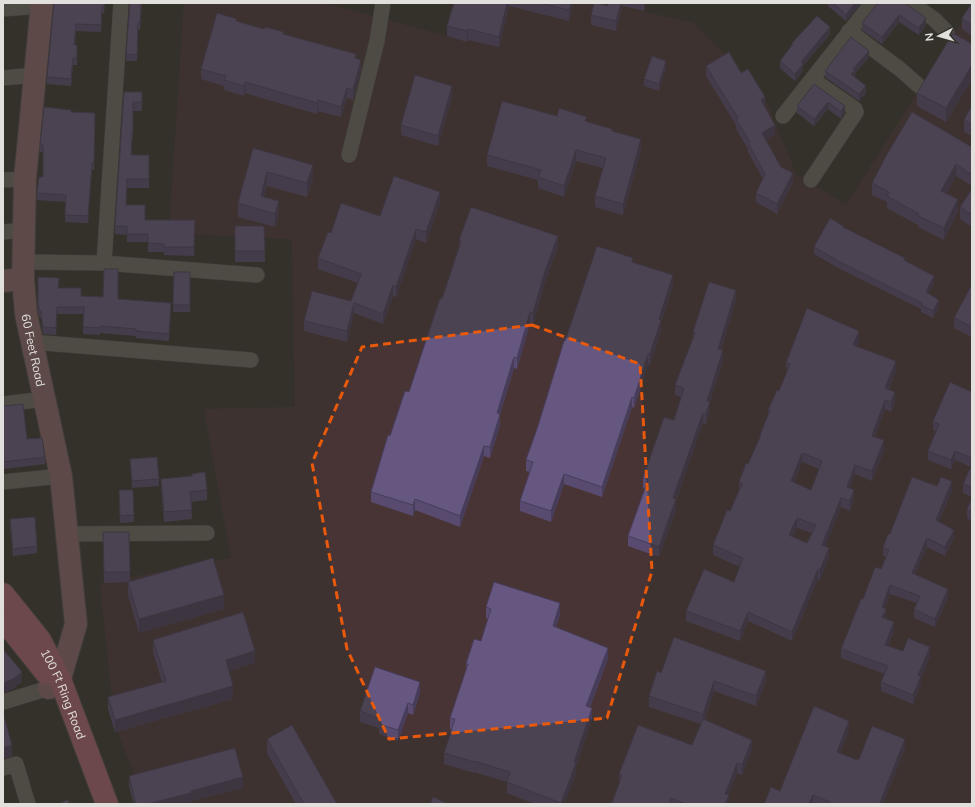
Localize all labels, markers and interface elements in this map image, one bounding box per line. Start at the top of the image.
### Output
north arrow [919,16,959,56]
text: N [922,32,936,42]
street label: 60 Feet Road [19,312,49,388]
street label: 100 Ft Ring Road [38,646,89,741]

